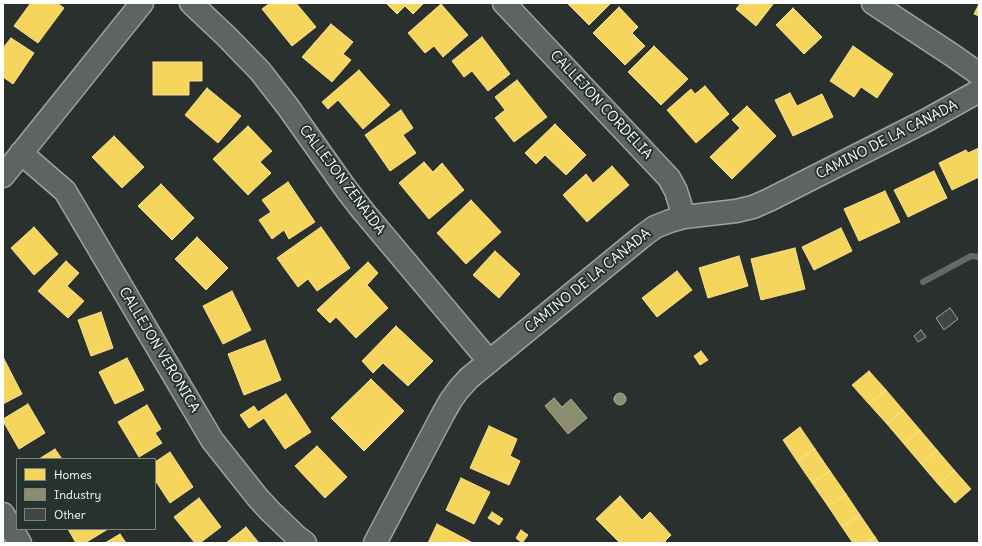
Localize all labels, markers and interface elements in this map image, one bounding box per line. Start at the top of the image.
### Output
street label: CALLEJON CORDELIA [546,47,656,163]
street label: CAMINO DE LA CANADA [813,97,961,183]
street label: CALLEJON ZENAIDA [295,122,389,238]
street label: CAMINO DE LA CANADA [522,225,654,337]
street label: CALLEJON VERONICA [115,284,203,416]
legend [16,458,156,530]
text: Homes [54,467,92,482]
text: Industry [54,487,101,502]
text: Other [54,507,86,522]

